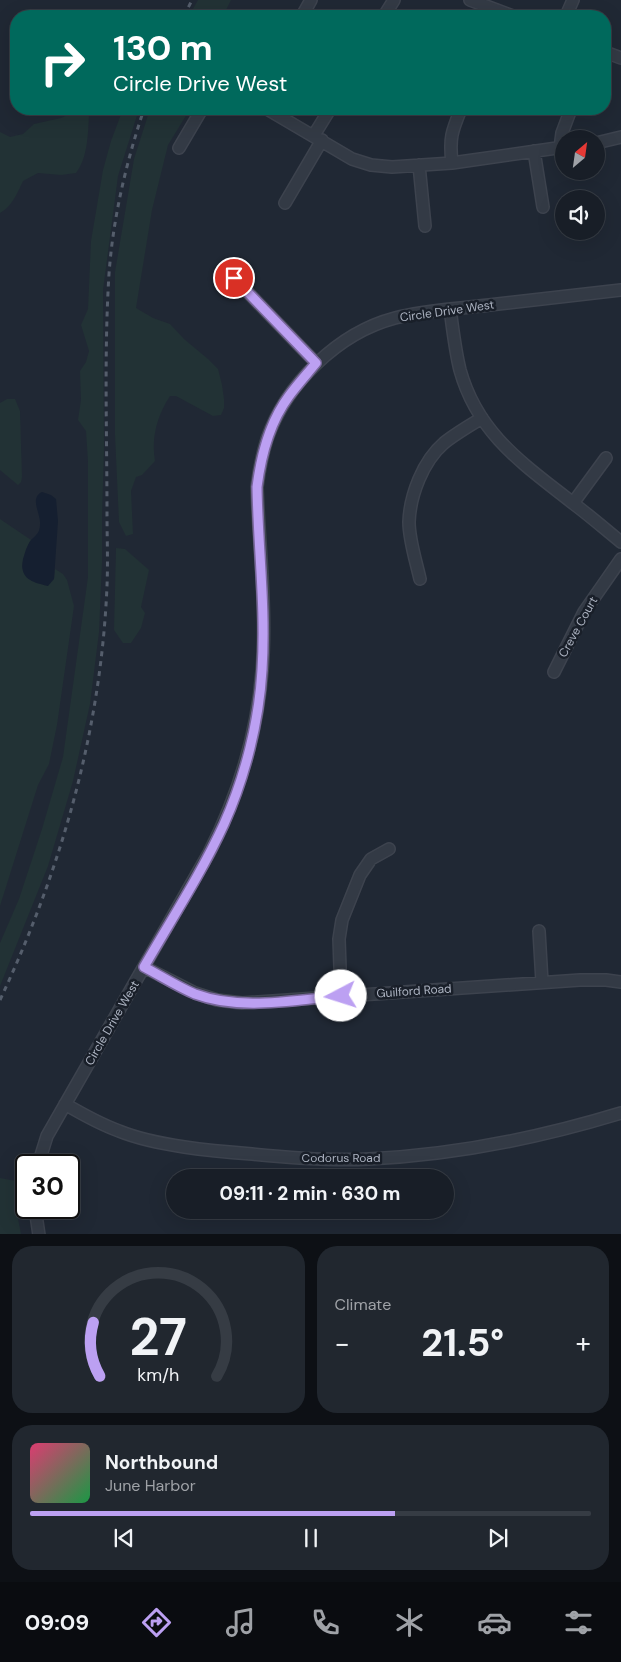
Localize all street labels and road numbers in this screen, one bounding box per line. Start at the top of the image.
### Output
street label: Circle Drive West [399,296,496,326]
street label: Creve Court [555,593,601,660]
street label: Circle Drive West [81,978,143,1068]
street label: Guilford Road [376,980,452,1002]
street label: Codorus Road [302,1150,380,1166]

